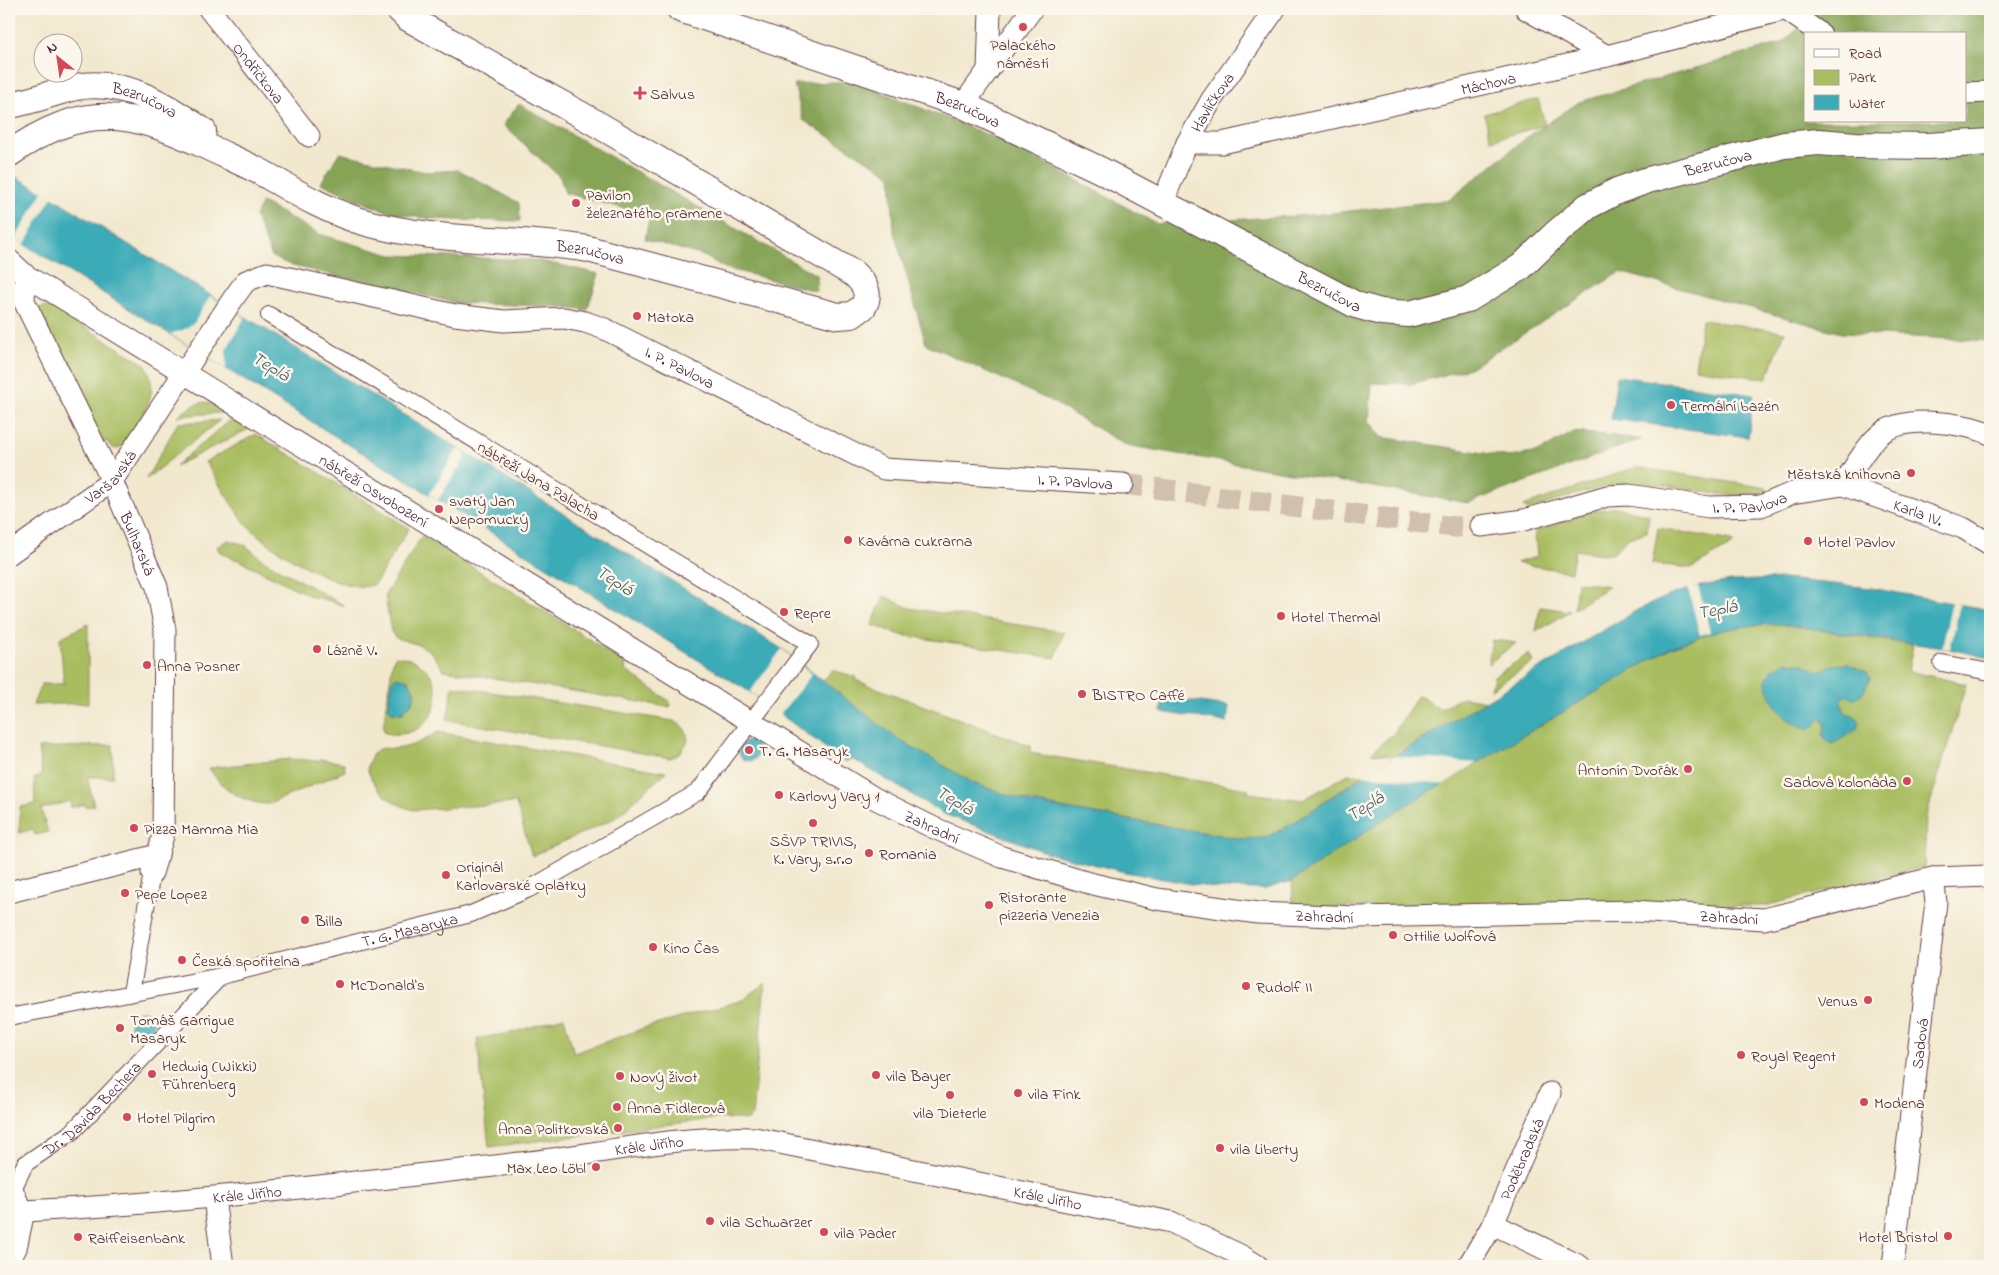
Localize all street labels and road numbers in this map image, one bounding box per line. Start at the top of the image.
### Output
street label: Ondříčkova [226,38,289,110]
street label: Máchova [1459,67,1519,103]
street label: Havlíčkova [1186,68,1241,137]
street label: Bezručova [109,77,181,125]
street label: Bezručova [931,86,1004,135]
street label: Bezručova [1681,144,1755,184]
street label: Bezručova [554,235,627,272]
street label: Bezručova [1292,266,1363,320]
street label: I. P. Pavlova [640,341,718,396]
street label: nábřeží Jana Palacha [472,436,604,528]
street label: Varšavská [79,446,143,511]
street label: nábřeží Osvobození [314,449,432,535]
street label: I. P. Pavlova [1037,469,1114,497]
street label: I. P. Pavlova [1712,486,1791,521]
street label: Karla IV. [1889,494,1946,534]
street label: Bulharská [112,508,161,580]
street label: Zahradní [900,805,963,852]
street label: Zahradní [1294,904,1354,931]
street label: Zahradní [1699,905,1759,933]
street label: T. G. Masaryka [359,908,461,955]
street label: Sadová [1906,1017,1936,1070]
street label: Dr. Davida Bechera [38,1056,148,1163]
street label: Poděbradská [1495,1115,1552,1204]
street label: Krále Jiřího [613,1131,685,1163]
street label: Krále Jiřího [212,1180,283,1211]
street label: Krále Jiřího [1011,1180,1084,1218]

